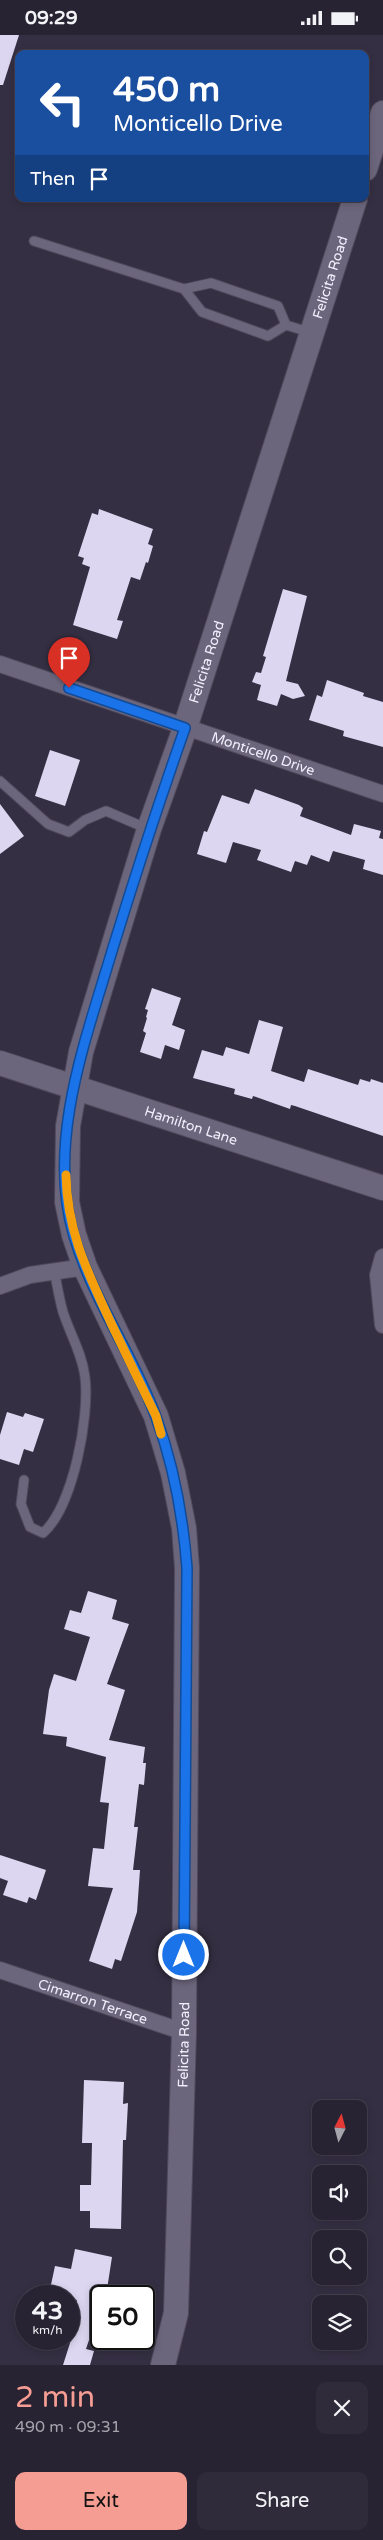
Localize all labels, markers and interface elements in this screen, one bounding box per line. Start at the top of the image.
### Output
text: 09:29 [25,7,78,29]
text: 450 m [113,69,220,111]
icon: left [30,70,95,135]
text: Monticello Drive [113,111,283,137]
icon: arrive [85,165,113,193]
text: Then [30,168,75,190]
street label: Felicita Road [309,234,352,321]
street label: Felicita Road [185,619,228,706]
pin [48,637,90,688]
icon: arrive [55,644,83,672]
street label: Monticello Drive [209,728,317,779]
street label: Hamilton Lane [142,1103,240,1149]
position arrow [157,1928,209,1980]
street label: Cimarron Terrace [36,1975,150,2028]
street label: Felicita Road [174,2002,193,2088]
north arrow [312,2100,368,2155]
map controls [312,2100,367,2350]
button: sound [312,2165,367,2220]
button: search [312,2230,367,2285]
speed limit sign: 50 [90,2285,155,2350]
button: layers [312,2295,367,2350]
text: 43 [32,2296,63,2326]
text: km/h [32,2323,63,2337]
text: 2 min [15,2379,95,2416]
button: close [316,2382,368,2434]
text: 490 m · 09:31 [15,2417,121,2437]
button: Exit [15,2472,187,2530]
button: Share [197,2472,368,2530]

